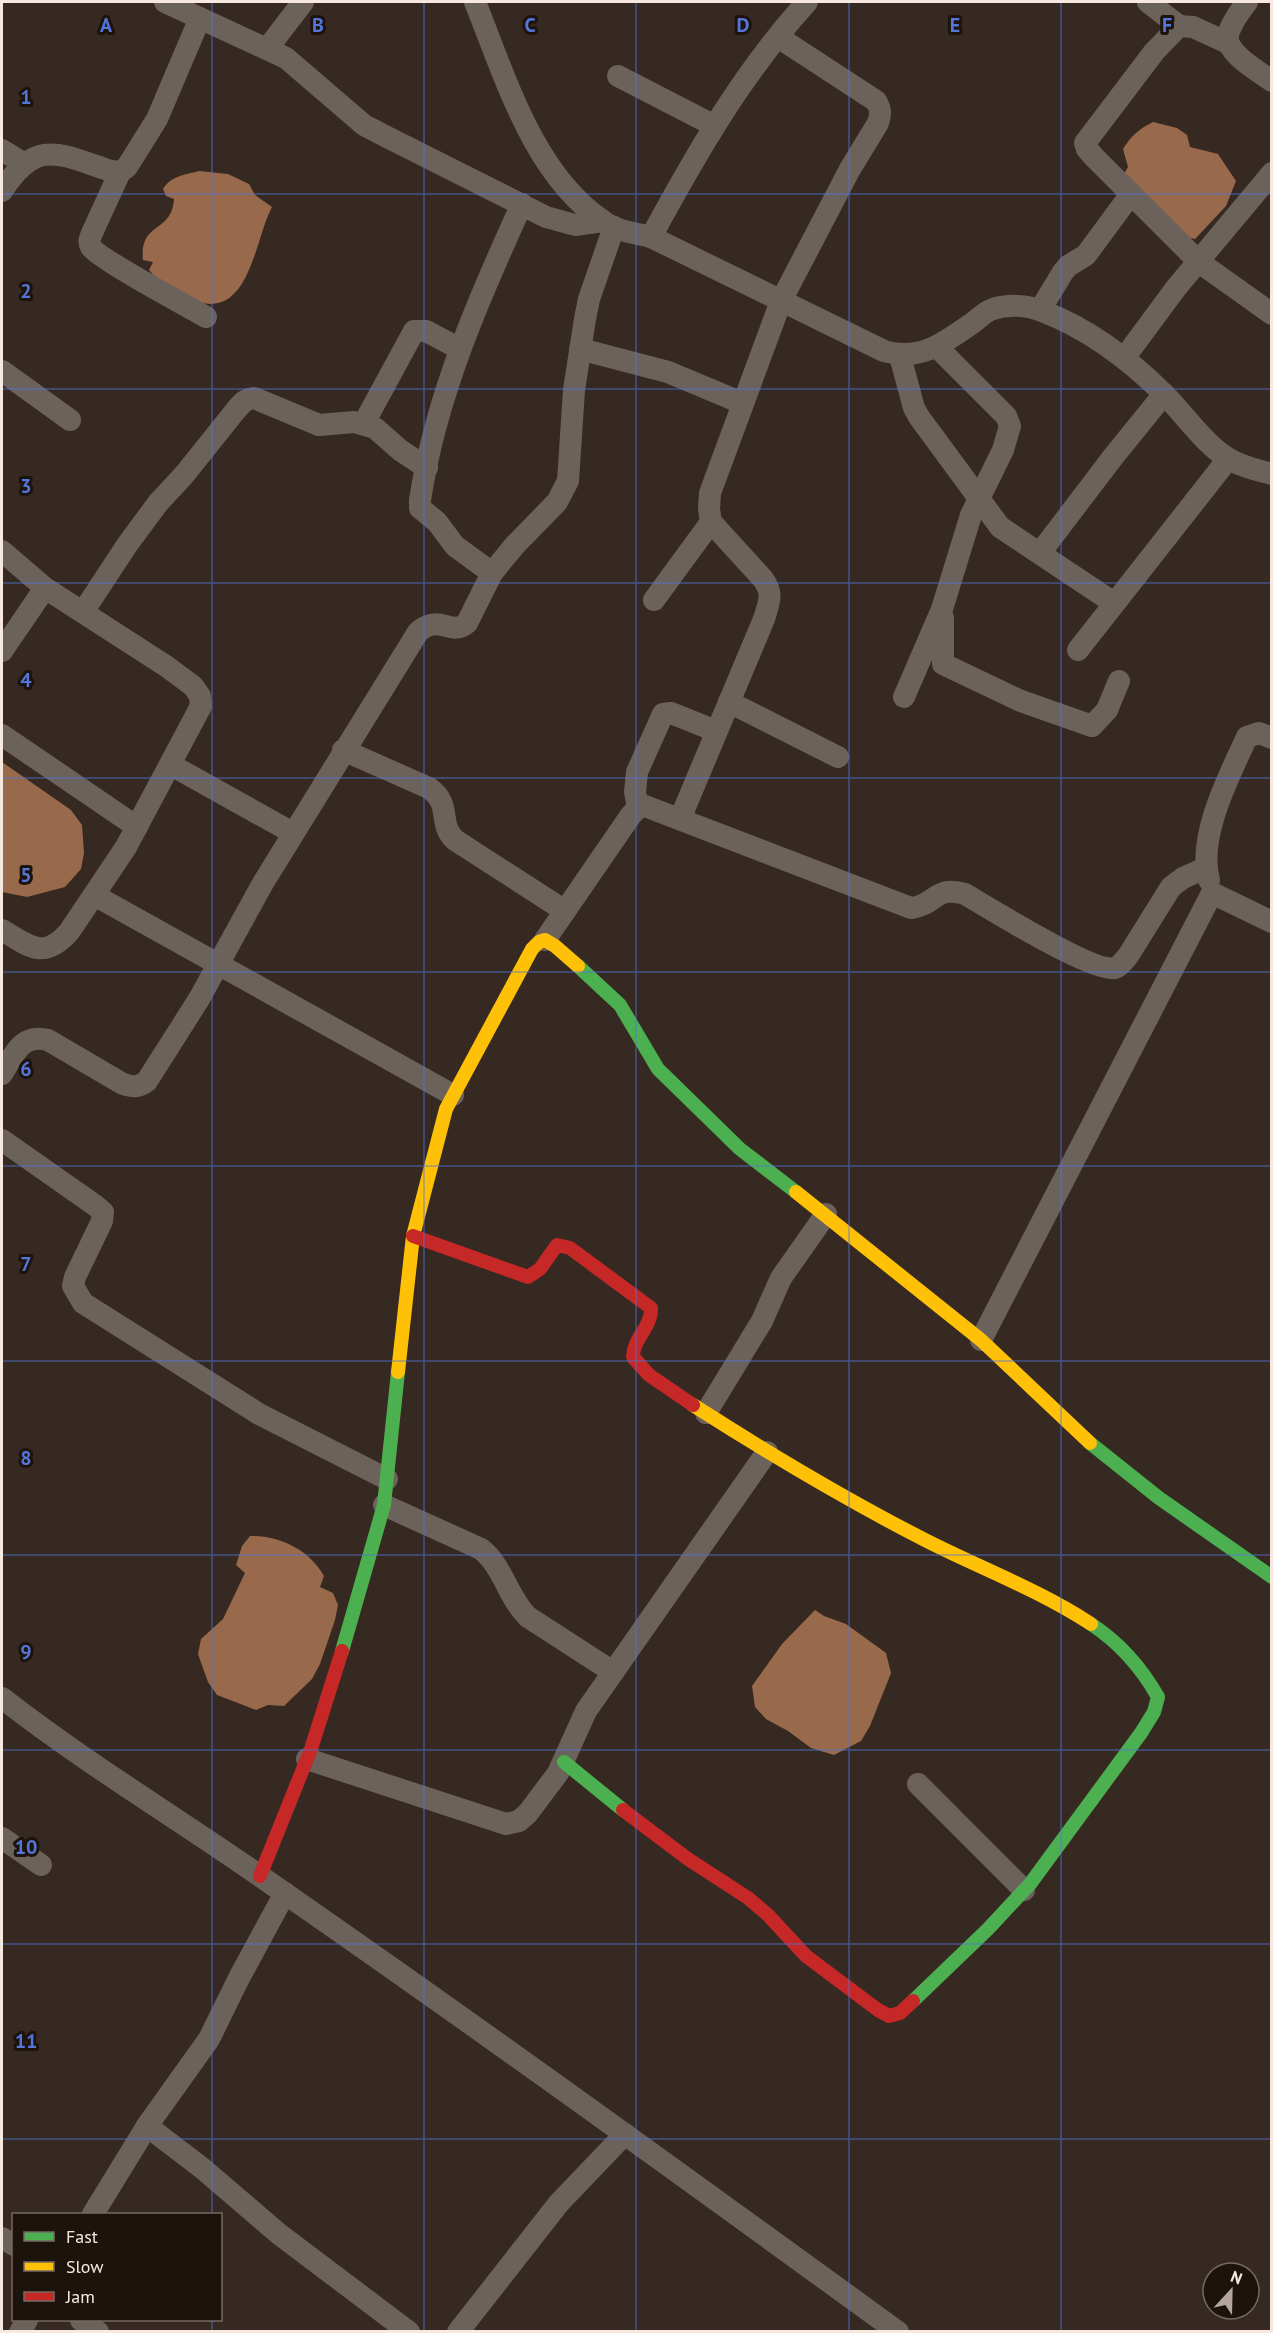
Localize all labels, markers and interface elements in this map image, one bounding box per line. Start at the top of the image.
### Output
text: A [100,12,113,38]
text: B [312,12,324,38]
text: C [524,12,536,38]
text: D [737,12,750,38]
text: E [950,12,960,38]
text: F [1162,12,1172,38]
text: 1 [20,84,32,110]
text: 2 [20,278,32,304]
text: 3 [20,473,32,499]
text: 4 [20,667,32,693]
text: 5 [20,862,32,888]
text: 6 [20,1056,32,1082]
text: 7 [20,1251,32,1277]
text: 8 [20,1445,32,1471]
text: 9 [20,1639,32,1665]
text: 10 [15,1834,37,1860]
text: 11 [15,2028,37,2054]
legend [12,2213,222,2321]
text: Fast [66,2225,98,2248]
text: Slow [66,2255,104,2278]
north arrow [1201,2261,1261,2321]
text: N [1228,2266,1245,2288]
text: Jam [65,2285,95,2308]

